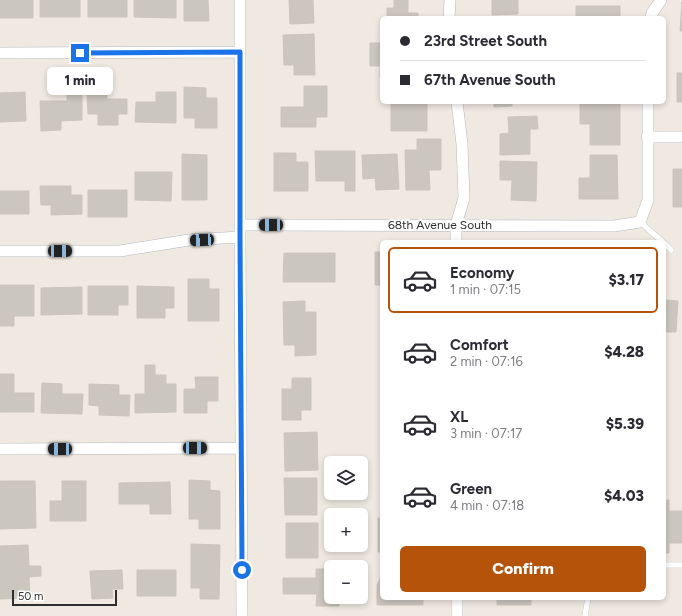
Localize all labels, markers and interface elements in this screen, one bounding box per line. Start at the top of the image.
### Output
text: 23rd Street South [424,32,547,50]
route end [71,44,89,62]
callout: 1 min [47,67,113,95]
text: 67th Avenue South [424,71,556,89]
text: 1 min [64,73,96,88]
street label: 68th Avenue South [388,218,492,232]
car [259,219,283,231]
car [190,233,214,247]
car [48,245,72,257]
icon: car [402,262,438,298]
text: Economy [450,264,515,282]
text: $3.17 [608,271,644,289]
text: 1 min · 07:15 [450,282,521,297]
icon: car [402,334,438,370]
text: Comfort [450,336,509,354]
text: $4.28 [604,343,644,361]
text: 2 min · 07:16 [450,354,523,369]
icon: car [402,406,438,442]
text: XL [450,408,468,426]
text: $5.39 [606,415,644,433]
text: 3 min · 07:17 [450,426,522,441]
car [183,442,207,454]
car [48,443,72,455]
map controls [324,456,368,604]
button: layers [324,456,368,500]
icon: car [402,478,438,514]
text: Green [450,480,492,498]
text: $4.03 [604,487,644,505]
text: 4 min · 07:18 [450,498,524,513]
button: + [324,508,368,552]
button: Confirm [400,546,646,592]
button: − [324,560,368,604]
route start [233,561,251,579]
scale bar [12,588,117,607]
text: 50 m [18,590,43,603]

